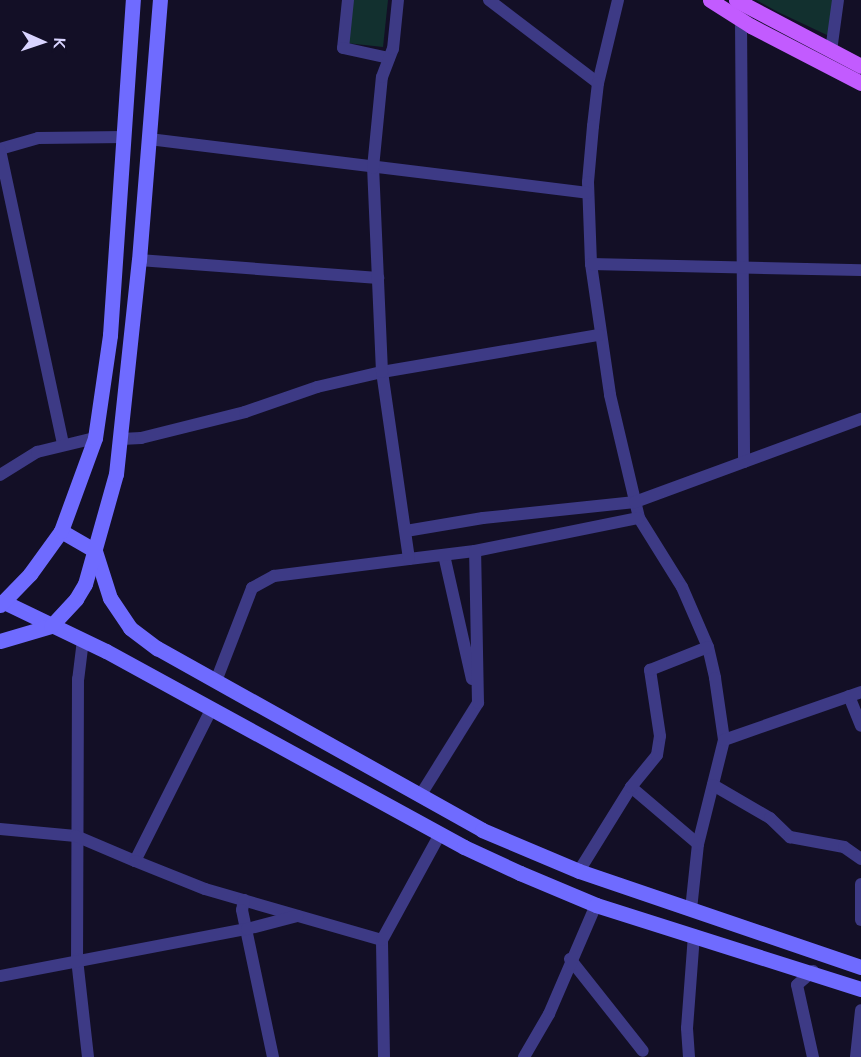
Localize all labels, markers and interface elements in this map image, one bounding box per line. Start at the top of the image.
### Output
north arrow [12,12,72,72]
text: K [50,37,70,49]

